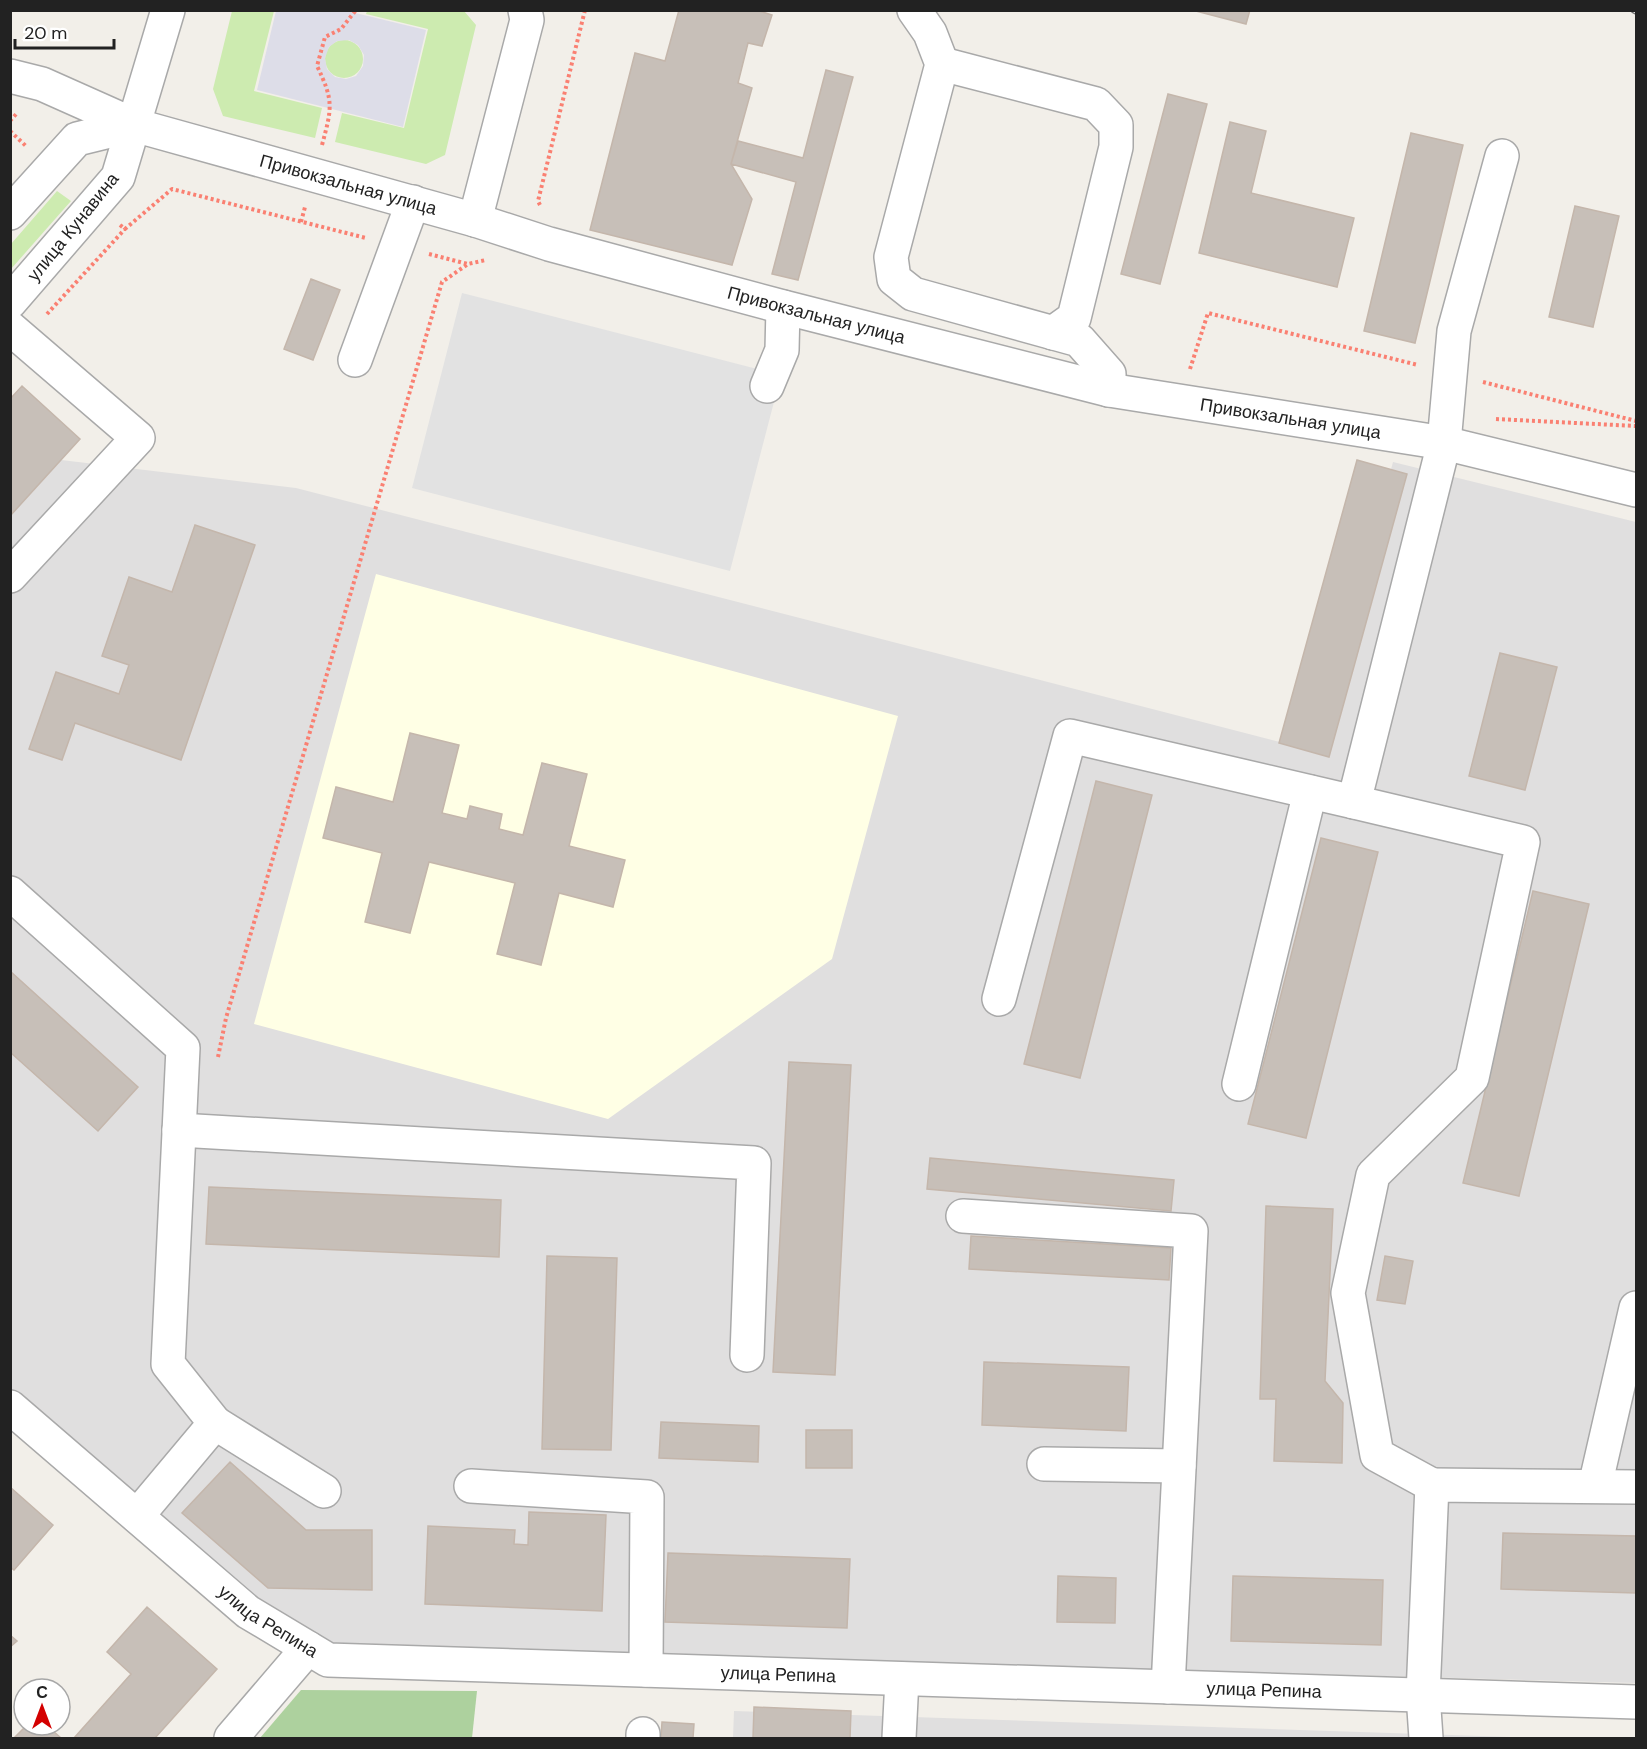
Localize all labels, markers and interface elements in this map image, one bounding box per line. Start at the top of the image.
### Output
scale bar [15,12,114,50]
text: 20 m [24,21,67,45]
street label: Привокзальная улица [257,149,440,221]
street label: улица Кунавина [22,167,125,286]
street label: Привокзальная улица [725,281,909,350]
street label: Привокзальная улица [1198,393,1384,445]
street label: улица Репина [213,1580,323,1664]
street label: улица Репина [720,1661,837,1688]
street label: улица Репина [1206,1676,1323,1704]
north arrow [12,1677,72,1737]
text: С [36,1682,48,1703]

